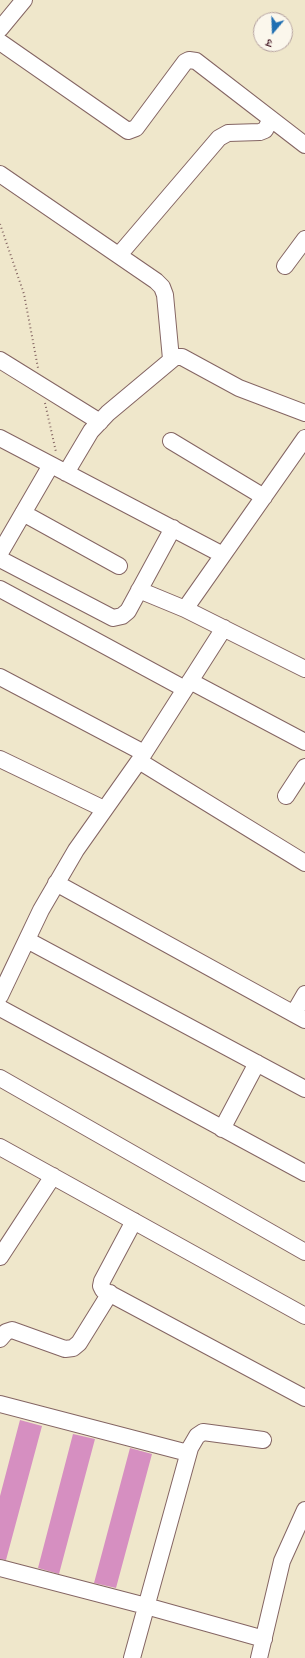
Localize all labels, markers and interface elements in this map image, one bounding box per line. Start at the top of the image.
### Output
north arrow [253,12,293,52]
text: उ [264,36,274,50]

